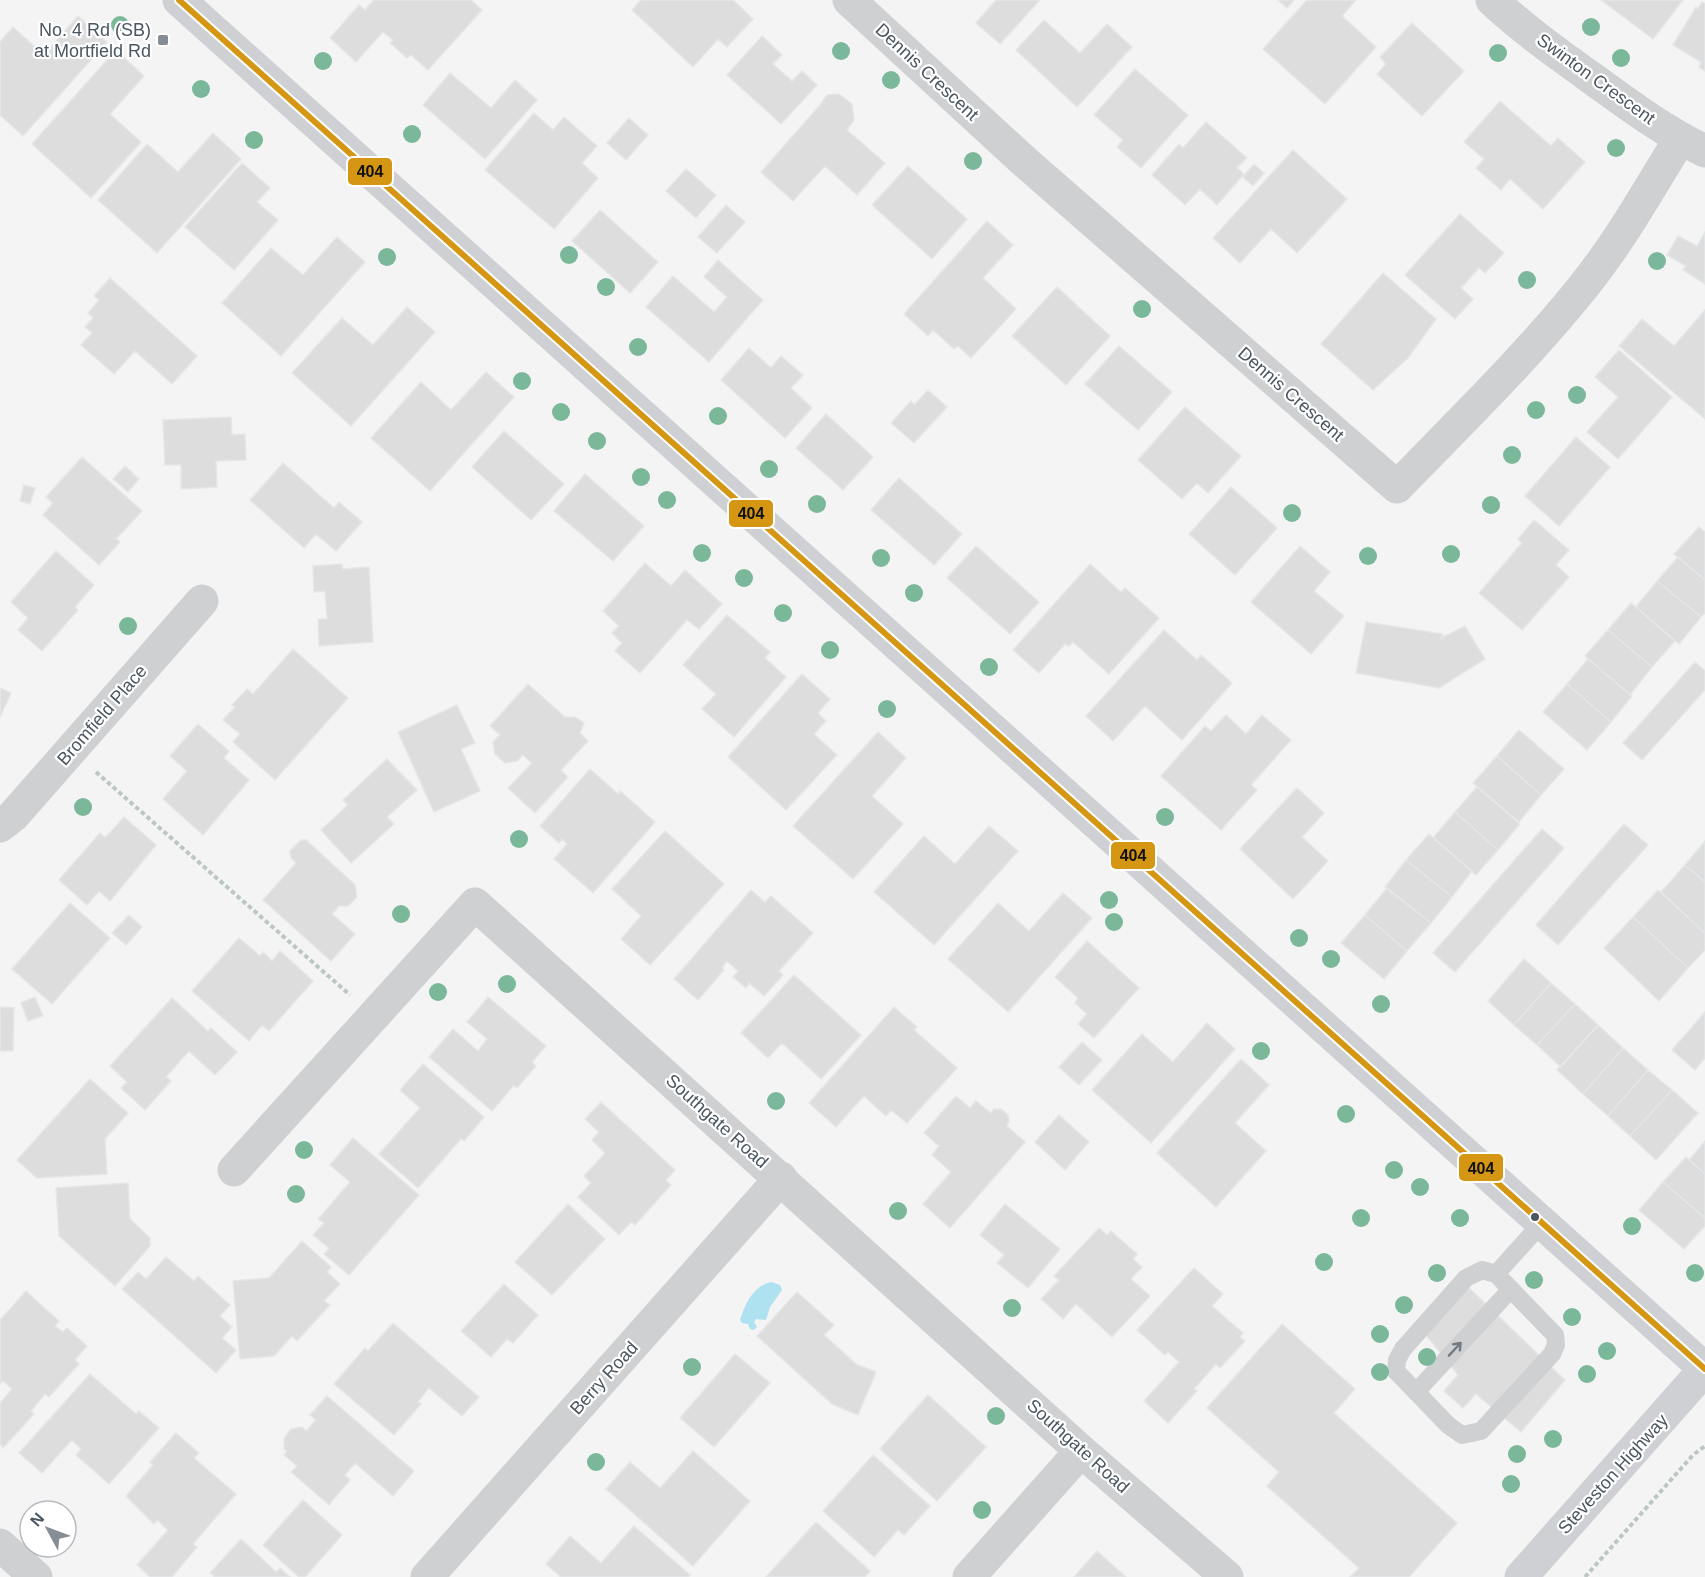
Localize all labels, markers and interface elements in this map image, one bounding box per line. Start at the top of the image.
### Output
street label: Dennis Crescent [872,19,982,125]
place label: No. 4 Rd (SB) at Mortfield Rd [34,20,151,61]
street label: Swinton Crescent [1533,29,1659,129]
marker: No. 4 Rd (SB) at Mortfield Rd [156,33,170,47]
line badge: 404 [347,157,393,186]
text: 404 [357,163,383,180]
street label: Dennis Crescent [1234,343,1348,445]
line badge: 404 [728,499,774,528]
text: 404 [738,505,764,522]
street label: Bromfield Place [53,661,151,769]
line badge: 404 [1110,841,1156,870]
text: 404 [1120,847,1146,864]
street label: Southgate Road [662,1070,772,1172]
line badge: 404 [1458,1153,1504,1182]
text: 404 [1468,1160,1494,1177]
unlabelled marker [1529,1211,1541,1223]
street label: Berry Road [566,1337,642,1419]
one-way arrow [1448,1341,1463,1356]
street label: Southgate Road [1023,1395,1133,1497]
street label: Steveston Highway [1554,1410,1672,1538]
north arrow [18,1499,78,1559]
text: N [27,1510,47,1529]

